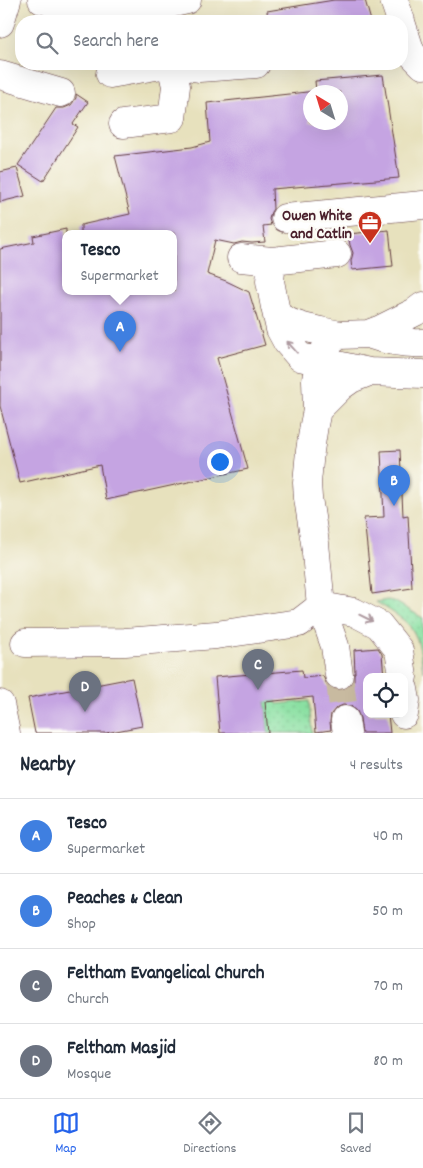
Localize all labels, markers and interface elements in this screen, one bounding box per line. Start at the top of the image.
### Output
search box [15,15,408,70]
icon: search [33,29,61,57]
text: Search here [73,29,159,56]
north arrow [303,85,348,130]
place label: Owen White and Catlin [282,205,352,246]
office icon: Owen White and Catlin [357,210,383,244]
popup [62,230,177,295]
text: Tesco [80,238,120,265]
text: Supermarket [80,265,159,288]
pin: A [104,311,136,352]
one-way arrow [286,341,297,354]
your location [207,449,233,475]
pin: B [378,465,410,506]
one-way arrow [358,614,373,623]
pin: C [242,649,274,690]
pin: D [69,671,101,712]
map controls [363,673,408,718]
button: locate [363,673,408,718]
text: Nearby [20,751,75,781]
text: 4 results [350,754,403,777]
text: Tesco [67,811,107,838]
text: A [32,825,40,848]
text: 40 m [373,825,403,848]
text: Supermarket [67,838,145,861]
text: Peaches & Clean [67,886,183,913]
text: B [32,900,40,923]
text: 50 m [372,900,403,923]
text: Shop [67,913,96,936]
text: Feltham Evangelical Church [67,961,264,988]
text: C [32,975,40,998]
text: 70 m [373,975,403,998]
text: Church [67,988,109,1011]
text: Feltham Masjid [67,1036,176,1063]
text: D [32,1050,40,1073]
text: 80 m [373,1050,403,1073]
text: Mosque [67,1063,111,1086]
tab: Map [52,1109,80,1159]
tab: Directions [183,1109,236,1159]
tab: Saved [340,1109,371,1159]

